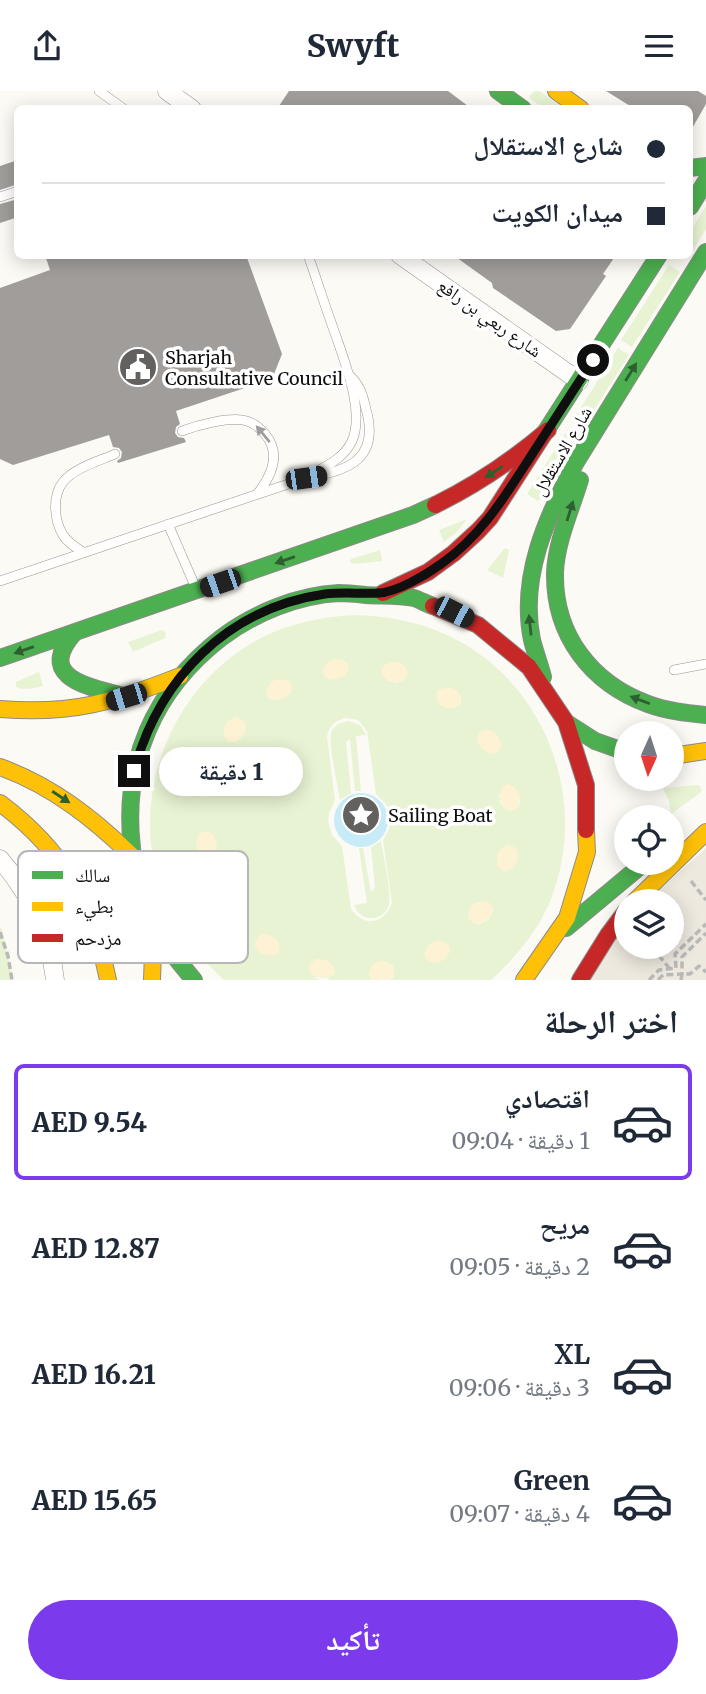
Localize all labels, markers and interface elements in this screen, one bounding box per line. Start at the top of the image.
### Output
text: Swyft [306,26,400,66]
icon: share [28,27,66,65]
icon: menu [640,27,678,65]
text: شارع الاستقلال [473,129,623,162]
text: ميدان الكويت [491,196,623,229]
street label: شارع ربعي بن رافع [432,274,546,365]
route start [577,344,609,376]
public building icon: Sharjah Consultative Council [117,346,159,388]
place label: Sharjah Consultative Council [165,346,343,390]
one-way arrow [625,363,638,382]
street label: شارع الاستقلال [527,402,597,500]
one-way arrow [256,426,271,443]
car [284,465,329,491]
one-way arrow [485,465,504,478]
one-way arrow [566,501,576,522]
one-way arrow [275,555,296,566]
car [197,566,244,600]
car [431,593,478,631]
one-way arrow [525,614,536,636]
one-way arrow [13,645,34,656]
car [103,681,150,713]
one-way arrow [629,694,650,705]
north arrow [614,721,684,791]
map controls [614,721,684,959]
callout: 1 دقيقة [158,747,302,795]
route end [118,755,150,787]
text: 1 دقيقة [199,757,263,786]
one-way arrow [52,790,70,804]
place icon: Sailing Boat [340,794,382,836]
place label: Sailing Boat [388,804,493,827]
button: locate [614,805,684,875]
legend [18,851,248,963]
text: سالك [75,863,110,887]
button: layers [614,889,684,959]
text: بطيء [75,894,114,922]
text: مزدحم [75,926,121,951]
text: اختر الرحلة [544,1002,678,1042]
text: اقتصادي [505,1082,590,1115]
icon: car [611,1091,674,1154]
text: AED 9.54 [32,1106,147,1139]
text: 1 دقيقة · 09:04 [452,1126,590,1155]
text: مريح [540,1208,590,1241]
icon: car [611,1217,674,1280]
text: AED 12.87 [32,1232,160,1265]
text: 2 دقيقة · 09:05 [449,1252,590,1281]
text: XL [554,1338,590,1371]
icon: car [611,1343,674,1406]
text: AED 16.21 [32,1358,156,1391]
text: 3 دقيقة · 09:06 [449,1373,590,1402]
text: Green [514,1464,590,1497]
icon: car [611,1469,674,1532]
text: AED 15.65 [32,1484,157,1517]
text: 4 دقيقة · 09:07 [449,1499,590,1528]
button: تأكيد [28,1600,678,1680]

